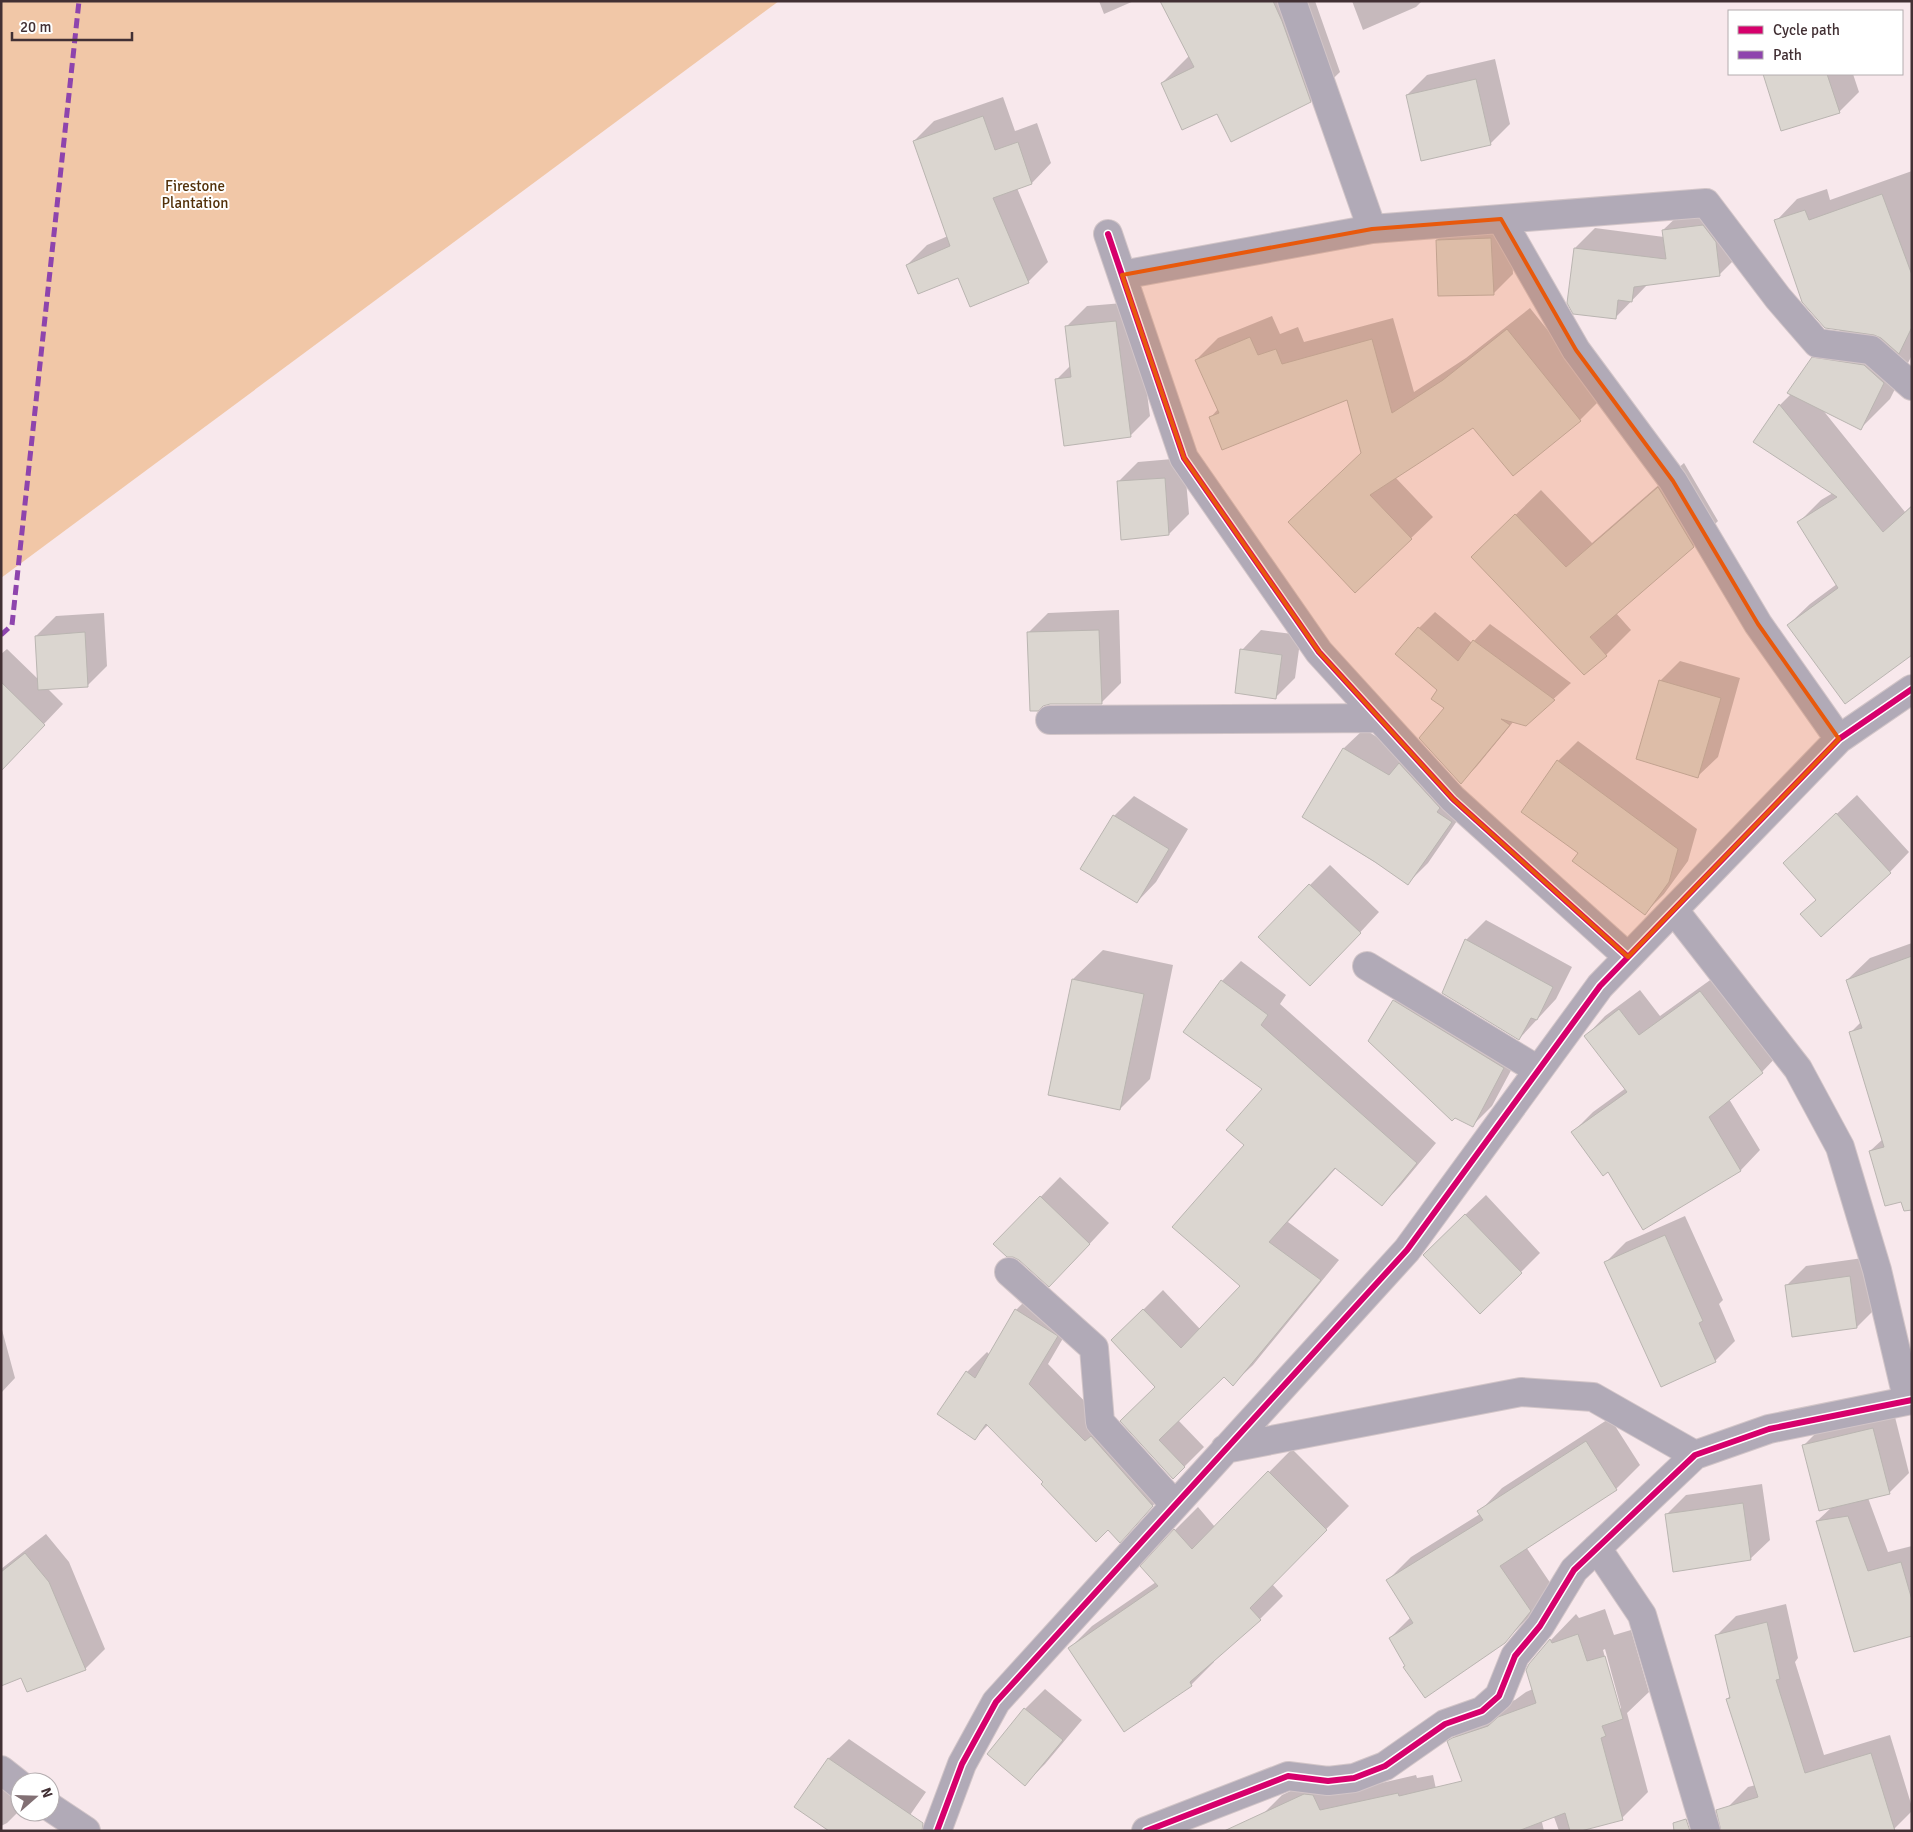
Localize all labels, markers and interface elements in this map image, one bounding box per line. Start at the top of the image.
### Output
scale bar [12,10,132,42]
legend [1728,10,1903,75]
text: 20 m [20,18,51,36]
text: Cycle path [1773,21,1840,39]
text: Path [1773,46,1802,64]
park label: Firestone Plantation [162,177,228,212]
north arrow [10,1772,60,1822]
text: N [37,1785,56,1800]

